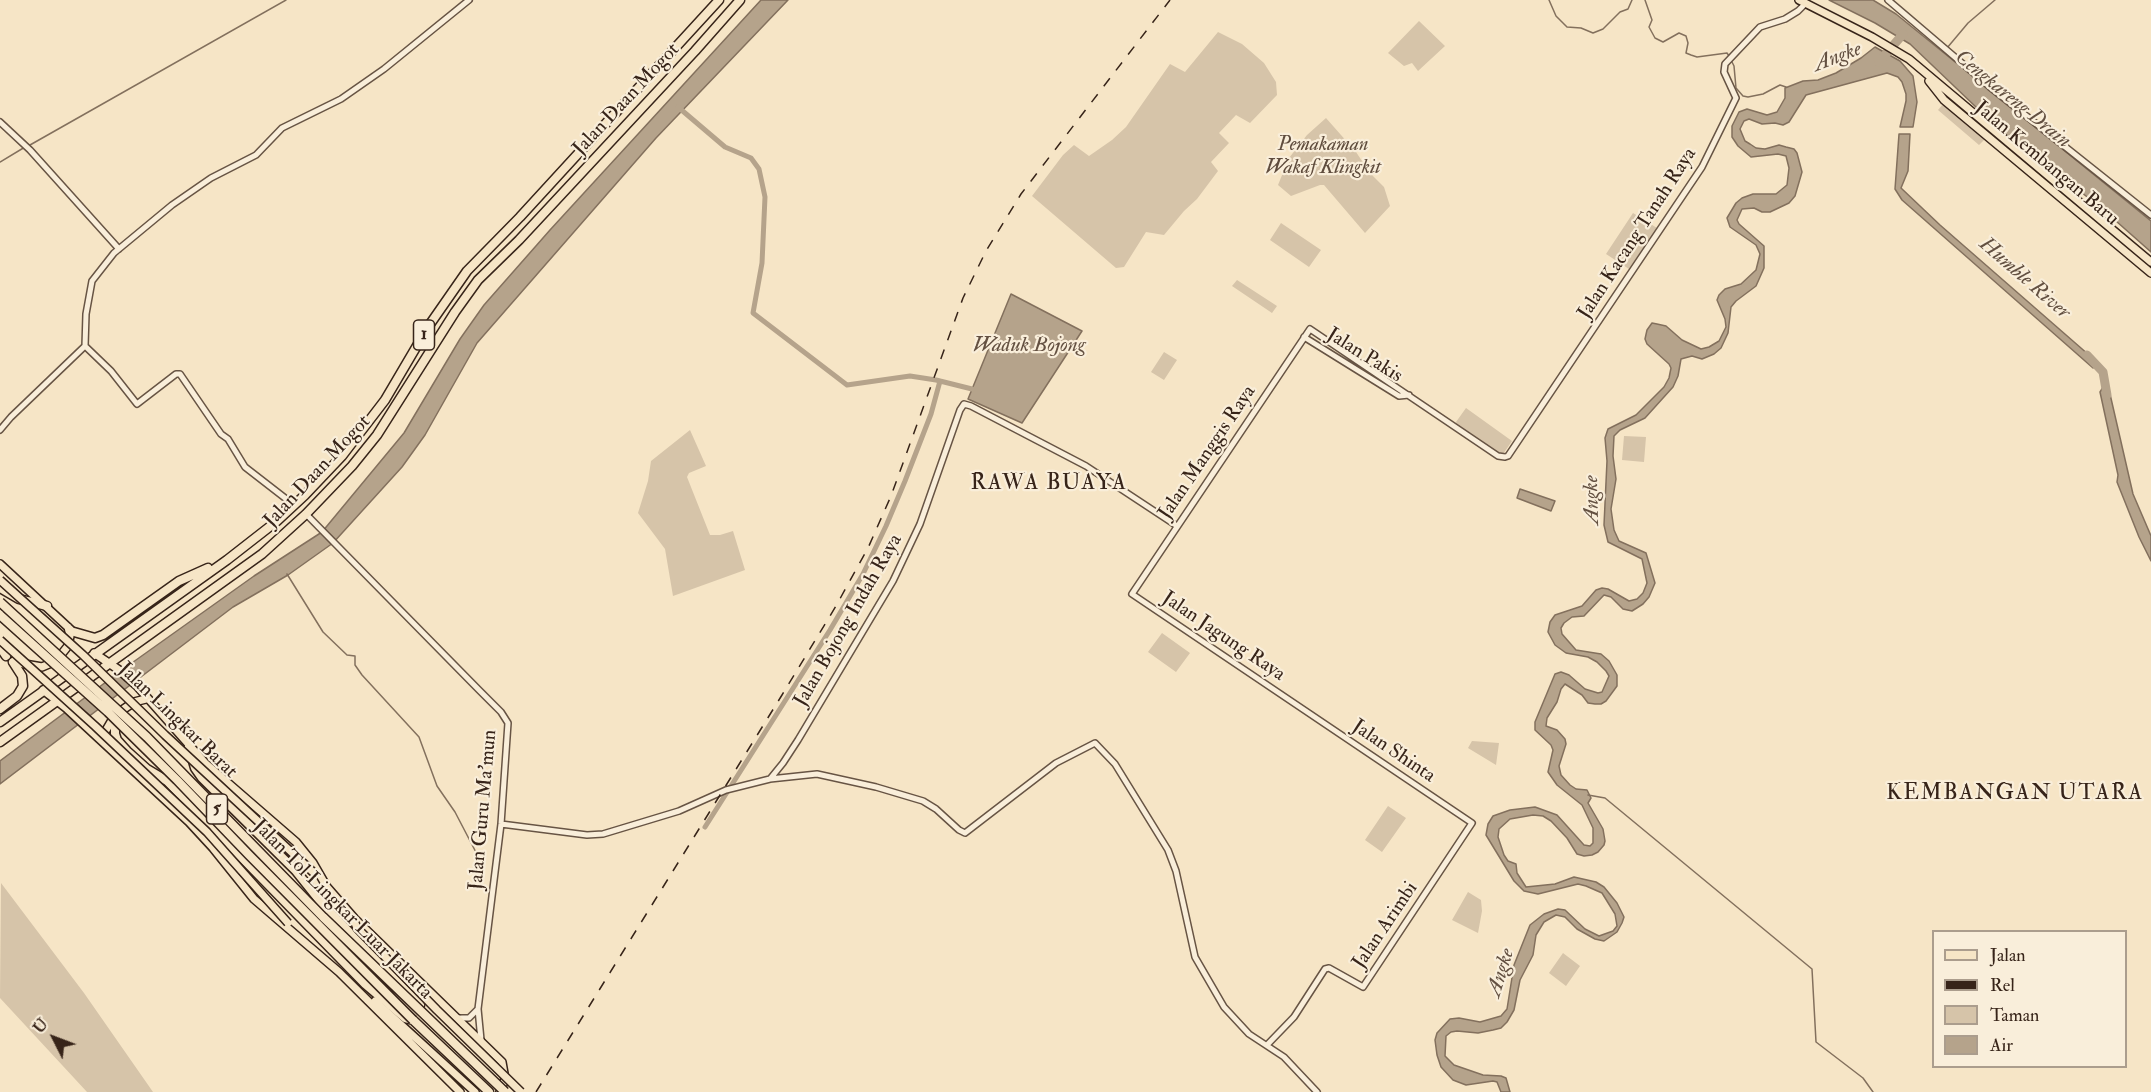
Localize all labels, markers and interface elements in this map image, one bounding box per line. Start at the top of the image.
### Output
water label: Angke [1810,37,1866,79]
street label: Jalan Daan Mogot [569,39,685,161]
water label: Cengkareng Drain [1949,45,2075,155]
street label: Jalan Kembangan Baru [1969,97,2123,231]
park label: Pemakaman Wakaf Klingkit [1265,134,1381,181]
street label: Jalan Kacang Tanah Raya [1573,144,1703,324]
water label: Humble River [1973,233,2075,325]
road number: 1 [414,320,434,350]
street label: Jalan Pakis [1322,323,1406,389]
water label: Waduk Bojong [972,333,1086,359]
street label: Jalan Manggis Raya [1154,381,1262,525]
street label: Jalan Daan Mogot [260,411,376,533]
district label: RAWA BUAYA [971,471,1127,497]
water label: Angke [1580,475,1606,525]
street label: Jalan Bojong Indah Raya [790,530,908,712]
street label: Jalan Jagung Raya [1157,587,1289,687]
street label: Jalan Lingkar Barat [112,658,242,784]
street label: Jalan Shinta [1347,715,1439,789]
street label: Jalan Guru Ma'mun [465,729,503,891]
district label: KEMBANGAN UTARA [1886,781,2144,807]
road number: 5 [206,794,228,824]
street label: Jalan Tol Lingkar Luar Jakarta [247,815,437,1005]
street label: Jalan Arimbi [1348,878,1424,974]
legend [1932,930,2127,1068]
text: Jalan [1990,944,2026,967]
water label: Angke [1483,946,1521,1000]
text: Rel [1990,974,2015,997]
text: Taman [1990,1004,2039,1027]
north arrow [24,1008,84,1068]
text: U [29,1014,53,1038]
text: Air [1990,1034,2013,1057]

